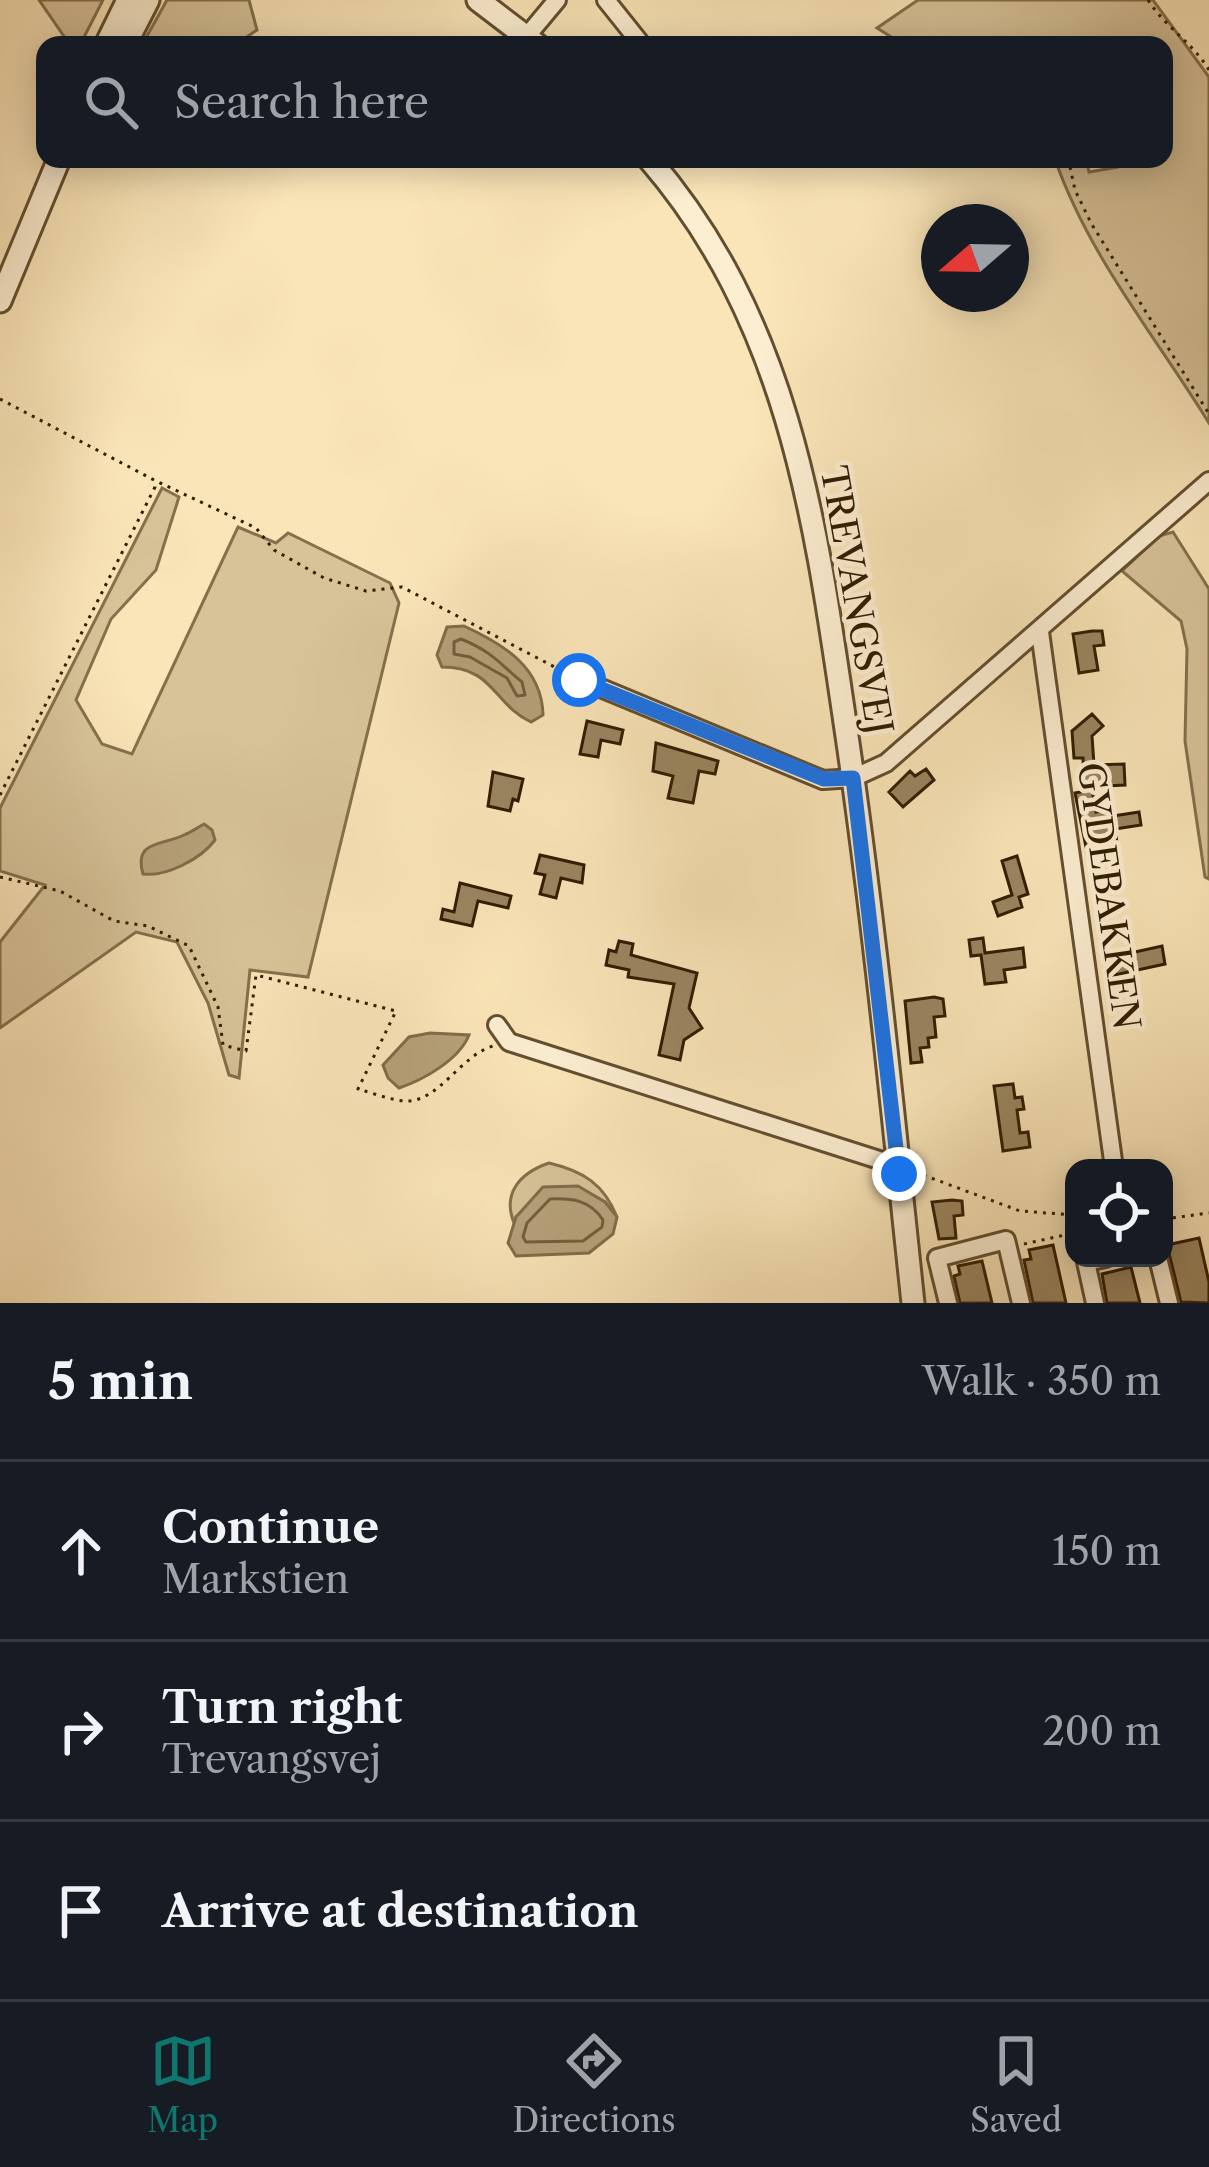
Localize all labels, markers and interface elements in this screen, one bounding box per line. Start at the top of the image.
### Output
search box [36,36,1173,168]
icon: search [78,69,144,135]
text: Search here [174,74,429,130]
north arrow [921,204,1029,312]
street label: TREVANGSVEJ [812,462,902,738]
route start [552,653,606,707]
street label: GYDEBAKKEN [1068,760,1150,1032]
route end [872,1147,926,1201]
map controls [1065,1159,1173,1267]
button: locate [1065,1159,1173,1267]
text: 5 min [48,1350,193,1412]
text: Walk · 350 m [922,1357,1161,1405]
text: Continue [162,1499,379,1555]
icon: ahead [48,1518,114,1584]
text: 150 m [1052,1527,1161,1575]
text: Markstien [162,1555,349,1603]
text: Turn right [162,1679,402,1735]
icon: right [48,1698,114,1764]
text: 200 m [1042,1707,1161,1755]
text: Trevangsvej [162,1735,381,1783]
icon: arrive [48,1878,114,1944]
text: Arrive at destination [162,1883,639,1939]
tab: Map [147,2028,218,2141]
tab: Directions [513,2028,676,2141]
tab: Saved [970,2028,1062,2141]

